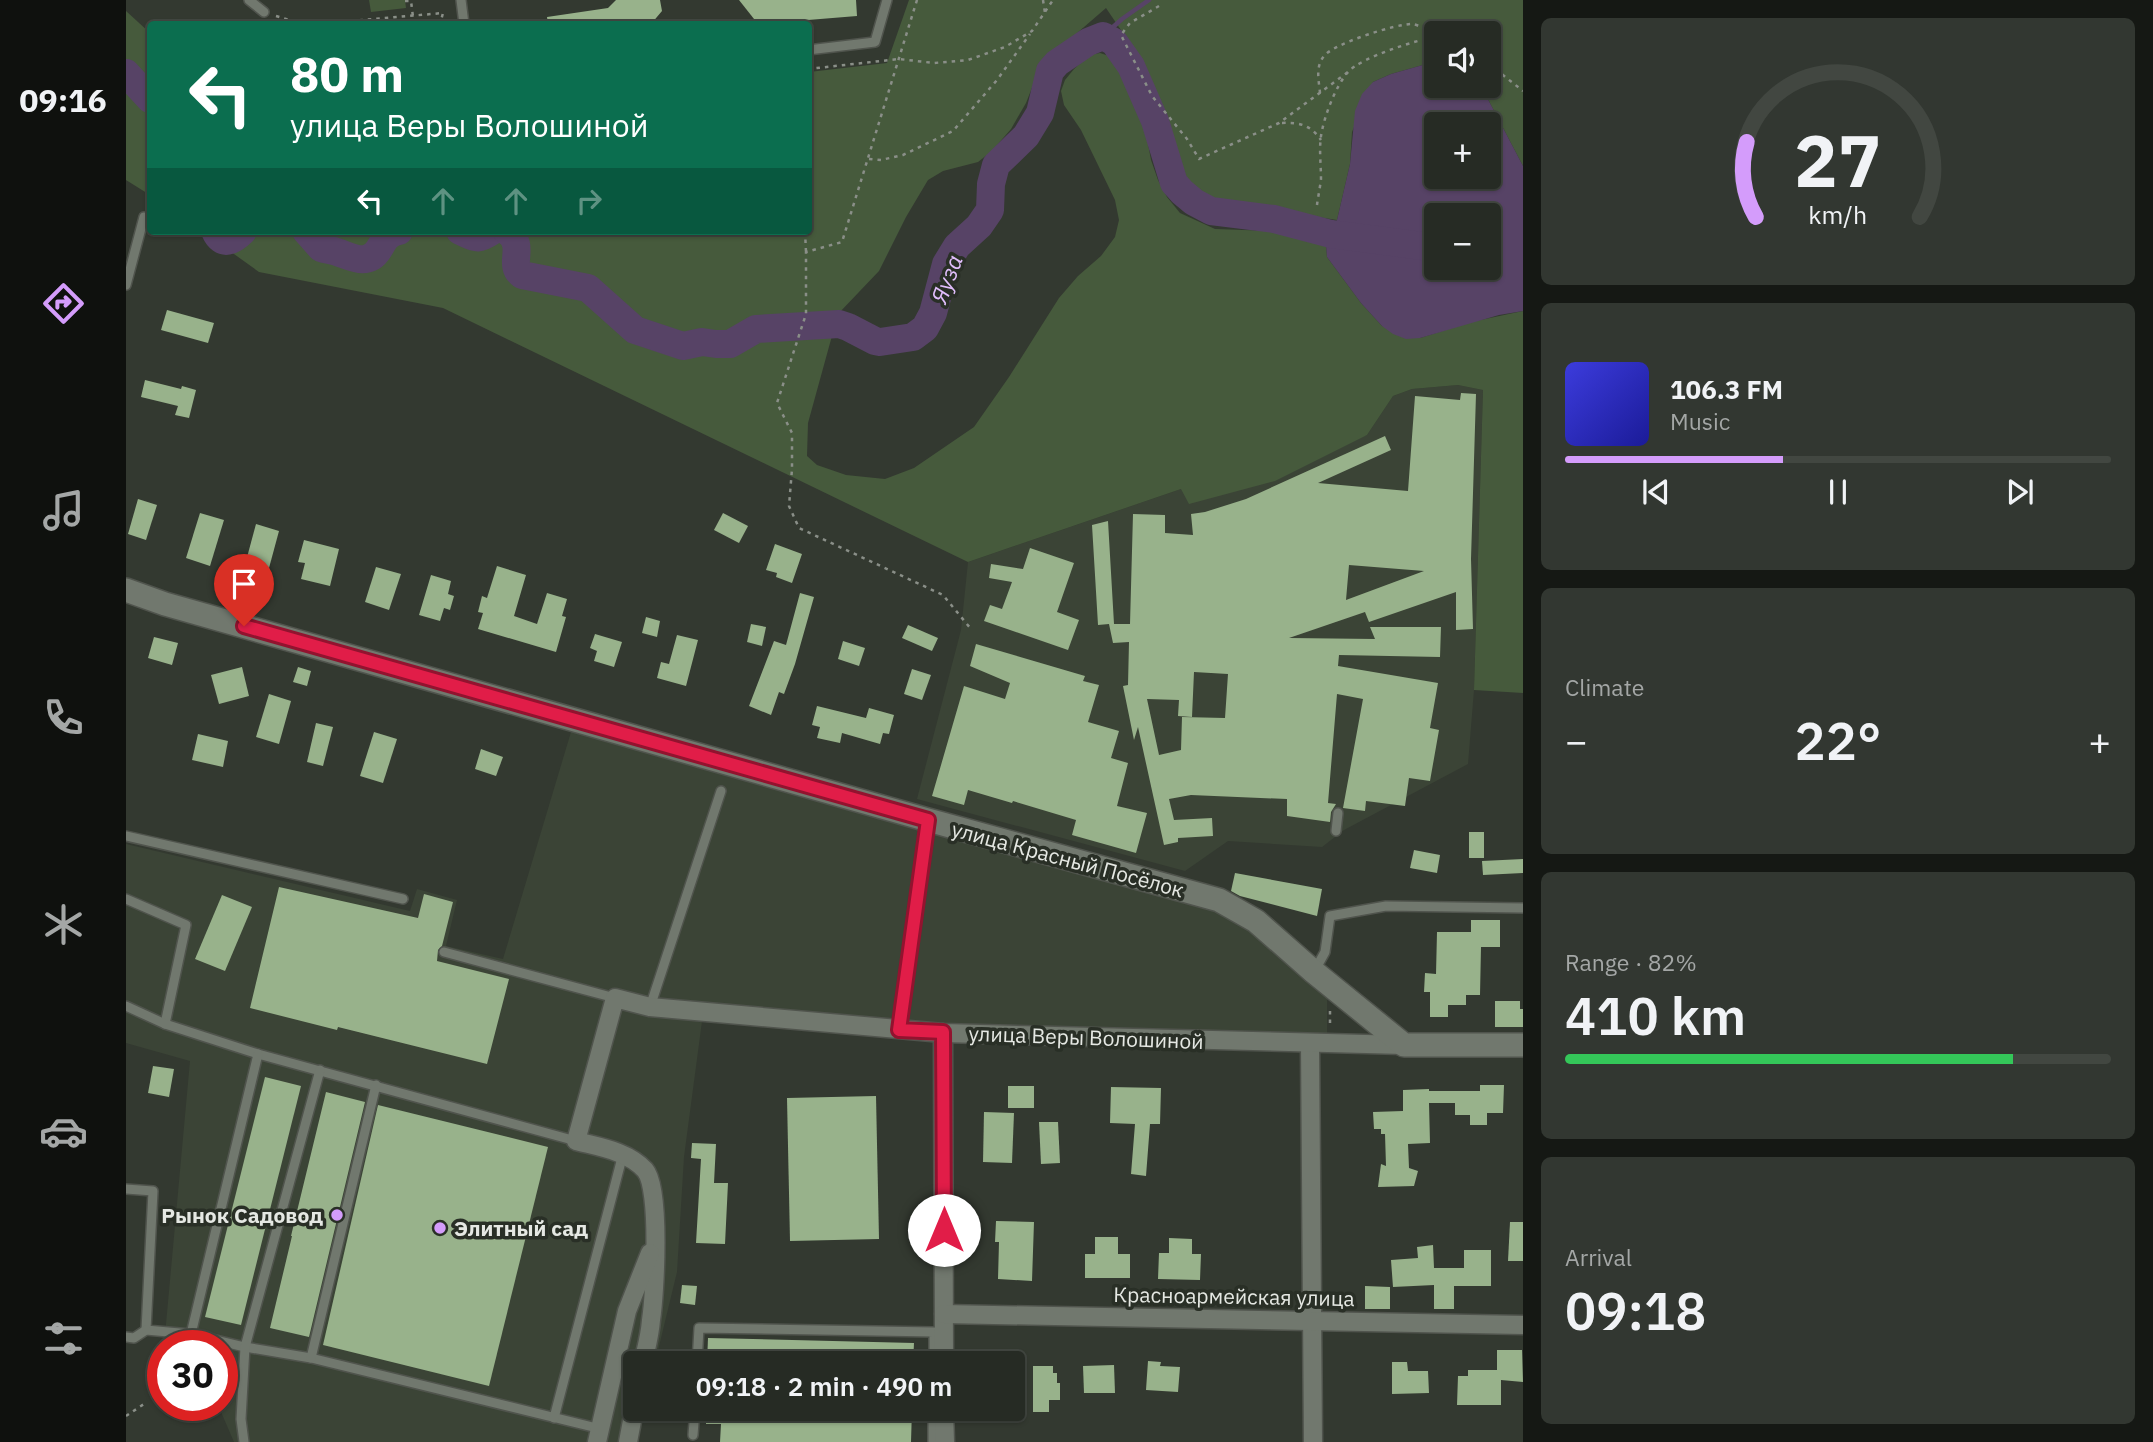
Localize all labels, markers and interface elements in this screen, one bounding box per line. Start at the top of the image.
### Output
map controls [1424,21,1501,280]
button: sound [1424,21,1501,98]
text: 80 m [290,42,404,105]
icon: left [175,49,266,140]
text: 09:16 [19,79,107,121]
text: улица Веры Волошиной [290,104,649,146]
button: + [1424,112,1501,189]
text: 27 [1794,113,1882,208]
icon: left [351,182,389,220]
icon: ahead [424,182,462,220]
icon: ahead [497,182,535,220]
icon: right [570,182,608,220]
text: km/h [1809,198,1867,231]
button: − [1424,203,1501,280]
water label: Яуза [923,250,969,309]
icon: directions [39,279,88,328]
text: 106.3 FM [1670,372,1783,406]
text: Music [1670,406,1730,436]
icon: previous [1637,473,1675,511]
icon: pause [1819,473,1857,511]
icon: next [2001,473,2039,511]
icon: music [39,486,88,535]
pin [214,554,274,626]
icon: arrive [225,565,263,603]
text: Climate [1565,672,1644,702]
icon: phone [39,693,88,742]
text: 22° [1795,707,1881,774]
text: − [1565,716,1588,765]
text: + [2088,716,2111,765]
street label: улица Красный Посёлок [949,815,1187,903]
icon: climate [39,900,88,949]
text: Range · 82% [1565,947,1697,977]
text: 410 km [1565,982,1746,1049]
street label: улица Веры Волошиной [968,1019,1204,1055]
icon: car [39,1107,88,1156]
position arrow [907,1193,981,1267]
place label: Рынок Садовод [161,1201,323,1229]
marker: Рынок Садовод [329,1207,345,1223]
place label: Элитный сад [454,1214,588,1242]
marker: Элитный сад [432,1220,448,1236]
text: Arrival [1565,1242,1632,1272]
text: 09:18 [1565,1277,1706,1344]
street label: Красноармейская улица [1113,1280,1355,1312]
icon: filters [39,1314,88,1363]
speed limit sign: 30 [147,1330,238,1421]
text: 09:18 · 2 min · 490 m [696,1369,952,1403]

